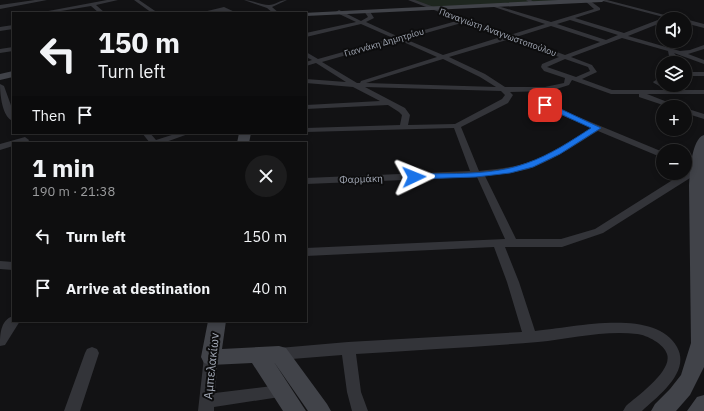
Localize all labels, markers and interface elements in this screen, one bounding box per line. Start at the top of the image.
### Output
street label: Παναγιώτη Αναγνωστοπούλου [438,6,558,58]
map controls [656,12,692,180]
button: sound [656,12,692,48]
text: 150 m [98,24,180,61]
street label: Γιαννάκη Δημητρίου [343,25,425,59]
icon: left [32,28,84,80]
button: layers [656,56,692,92]
text: Turn left [98,60,166,83]
pin [528,88,562,122]
icon: arrive [534,94,556,116]
button: + [656,100,692,136]
icon: arrive [74,104,96,126]
text: Then [32,106,66,125]
button: − [656,144,692,180]
text: 1 min [32,152,95,184]
button: close [245,155,287,197]
position arrow [393,156,435,198]
street label: Φαρμάκη [339,172,383,186]
text: 190 m · 21:38 [32,183,115,200]
icon: left [32,225,54,247]
text: Turn left [66,227,126,246]
text: 150 m [243,227,287,246]
icon: arrive [32,277,54,299]
text: Arrive at destination [66,279,210,298]
text: 40 m [252,279,287,298]
street label: Αμπελακίων [200,332,222,400]

